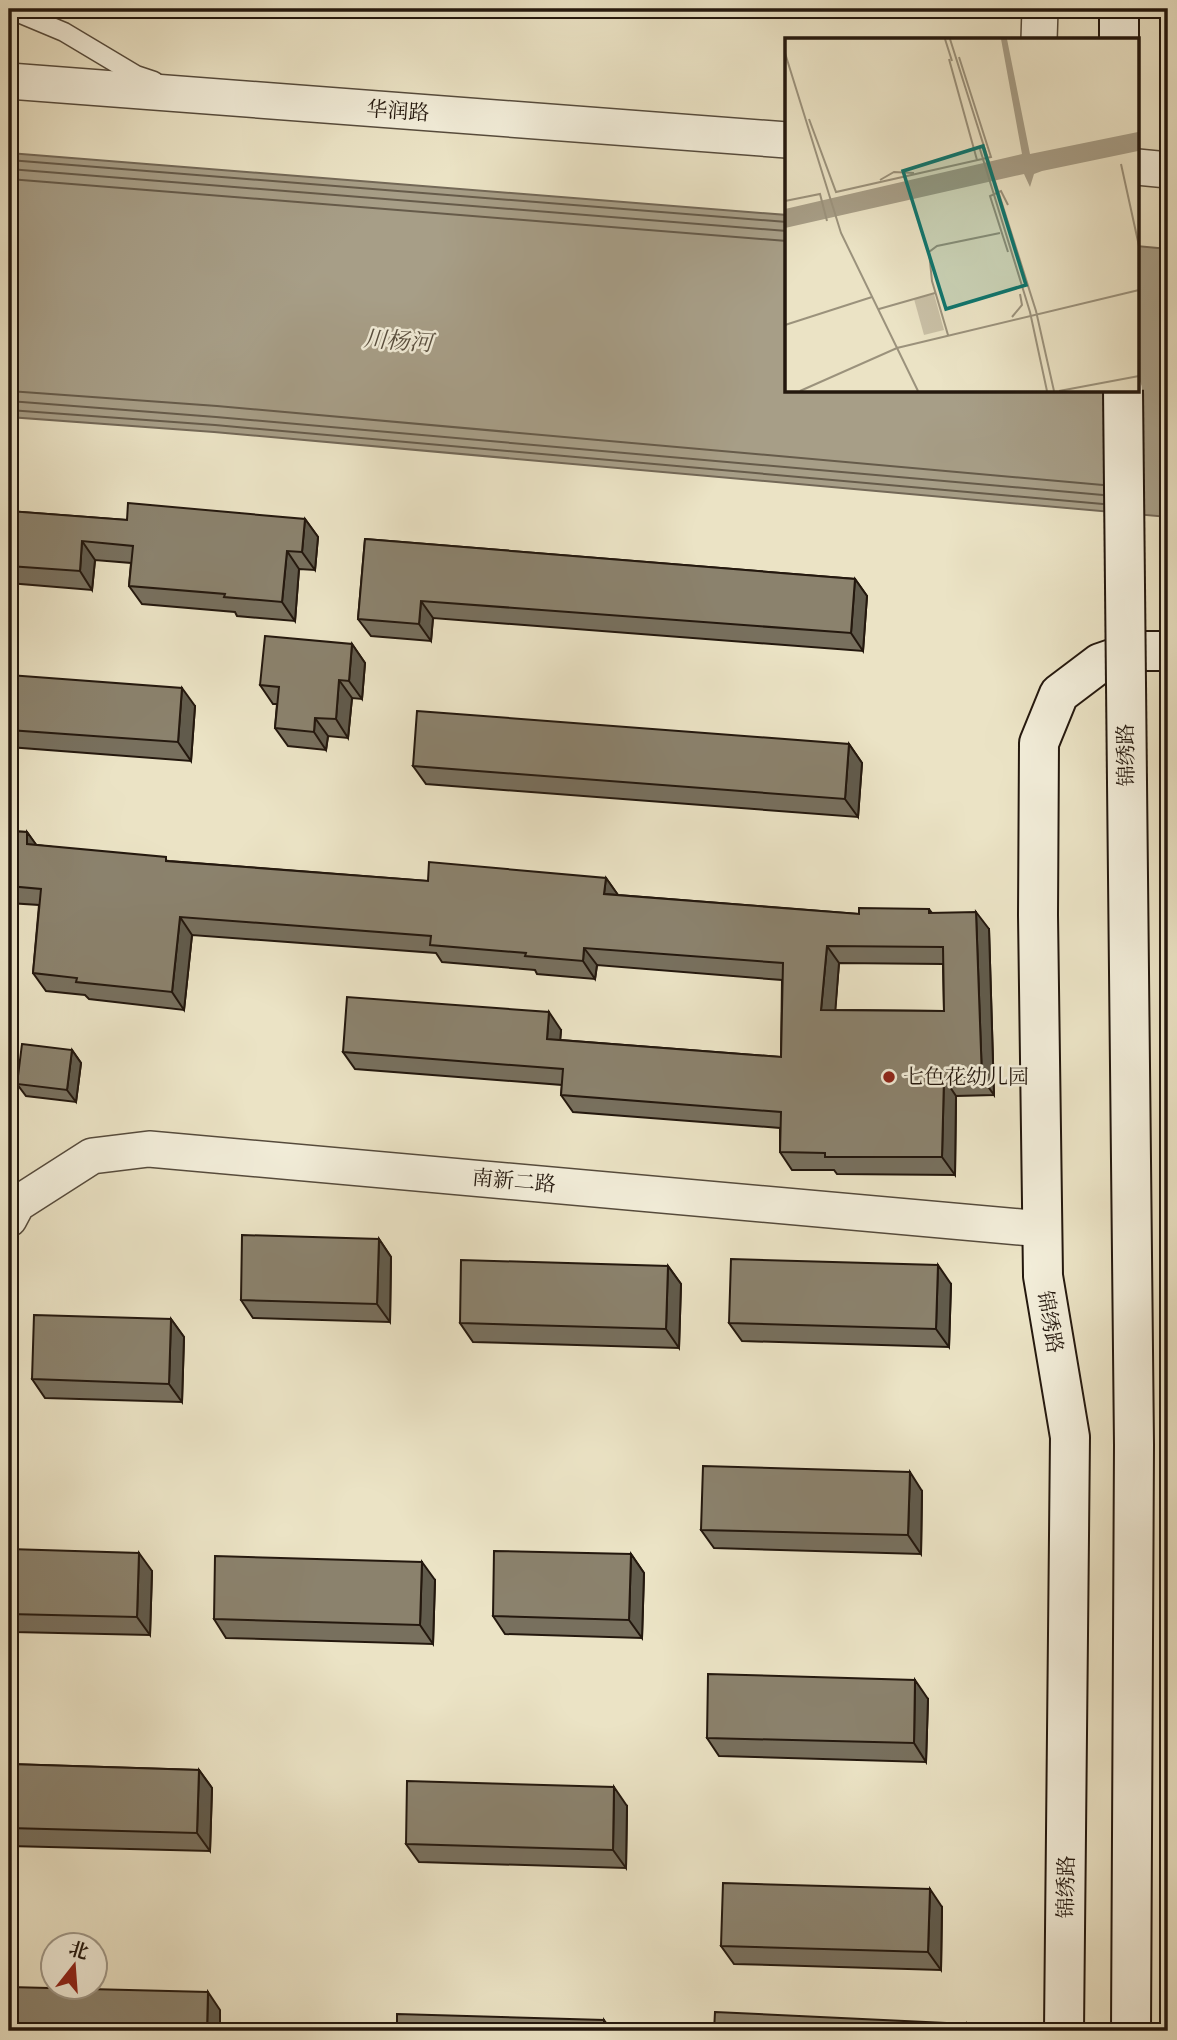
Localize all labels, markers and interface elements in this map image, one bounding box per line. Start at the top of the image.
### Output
inset map [785,38,1138,392]
street label: 华润路 [366,95,430,127]
water label: 川杨河 [363,323,437,359]
street label: 锦绣路 [1111,723,1141,787]
place label: 七色花幼儿园 [903,1063,1029,1091]
marker: 七色花幼儿园 [881,1069,897,1085]
street label: 南新二路 [471,1163,557,1199]
street label: 锦绣路 [1031,1289,1069,1355]
street label: 锦绣路 [1051,1855,1081,1919]
north arrow [38,1932,108,2002]
text: 北 [66,1935,92,1966]

